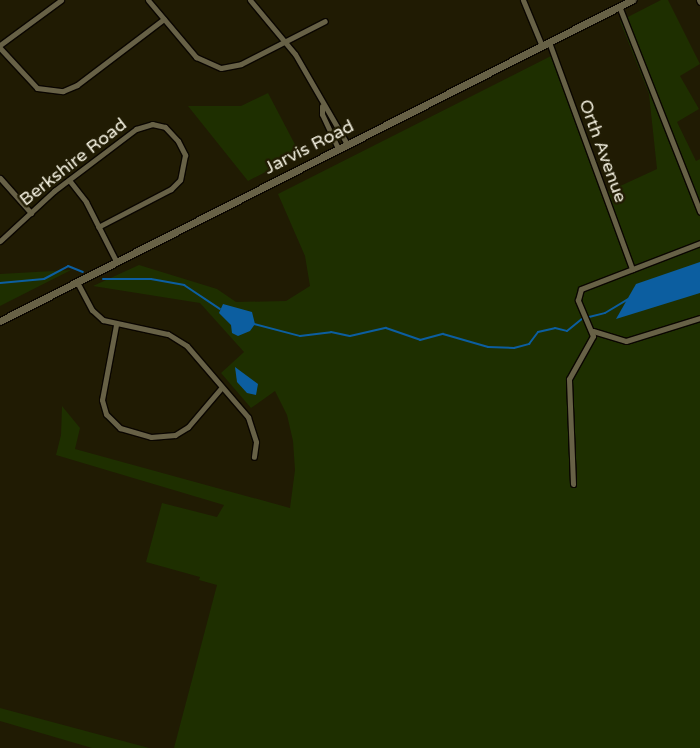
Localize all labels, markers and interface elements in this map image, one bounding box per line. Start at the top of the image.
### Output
street label: Orth Avenue [574,96,632,206]
street label: Berkshire Road [15,113,131,211]
street label: Jarvis Road [260,115,358,179]

